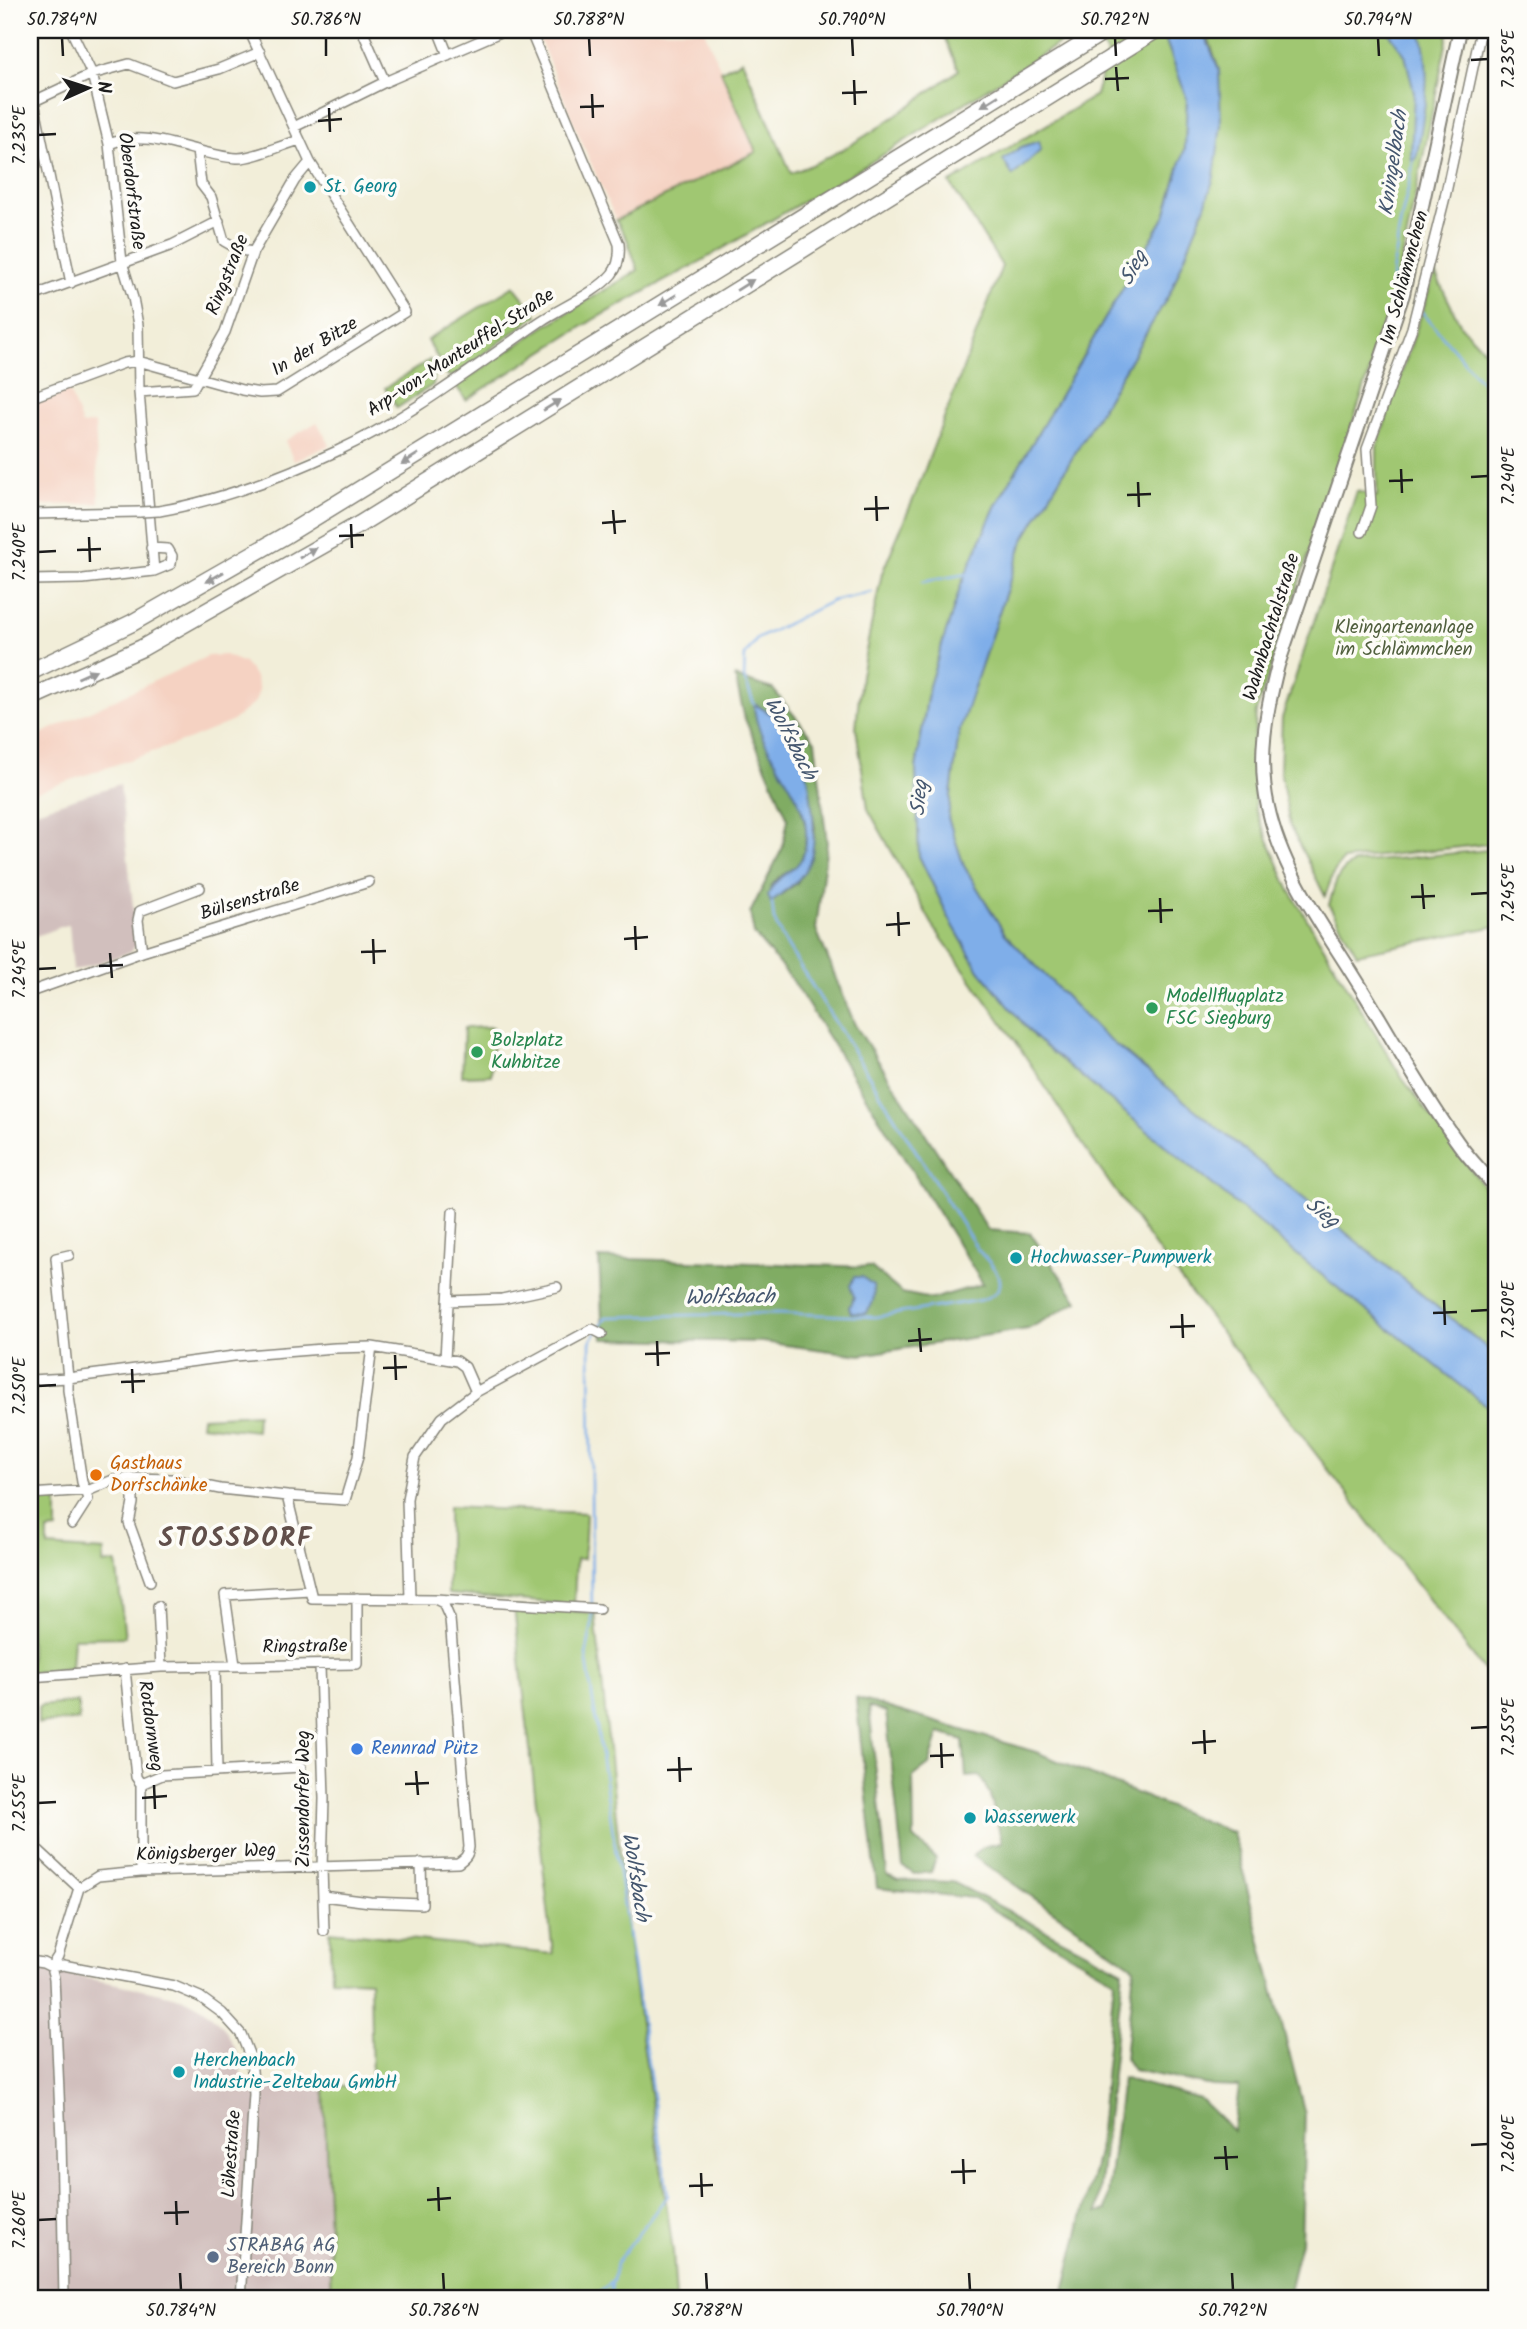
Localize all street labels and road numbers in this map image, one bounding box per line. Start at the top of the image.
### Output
street label: Oberdorfstraße [109,130,153,252]
street label: Im Schlämmchen [1373,207,1437,349]
street label: Ringstraße [198,230,258,320]
street label: Arp-von-Manteuffel-Straße [361,281,561,425]
street label: In der Bitze [266,309,364,385]
street label: Wahnbachtalstraße [1235,549,1309,704]
street label: Bülsenstraße [196,870,304,929]
street label: Ringstraße [262,1631,348,1663]
street label: Rotdornweg [129,1678,171,1774]
street label: Zissendorfer Weg [289,1730,319,1868]
street label: Königsberger Weg [135,1836,277,1870]
street label: Löhestraße [214,2109,250,2199]

